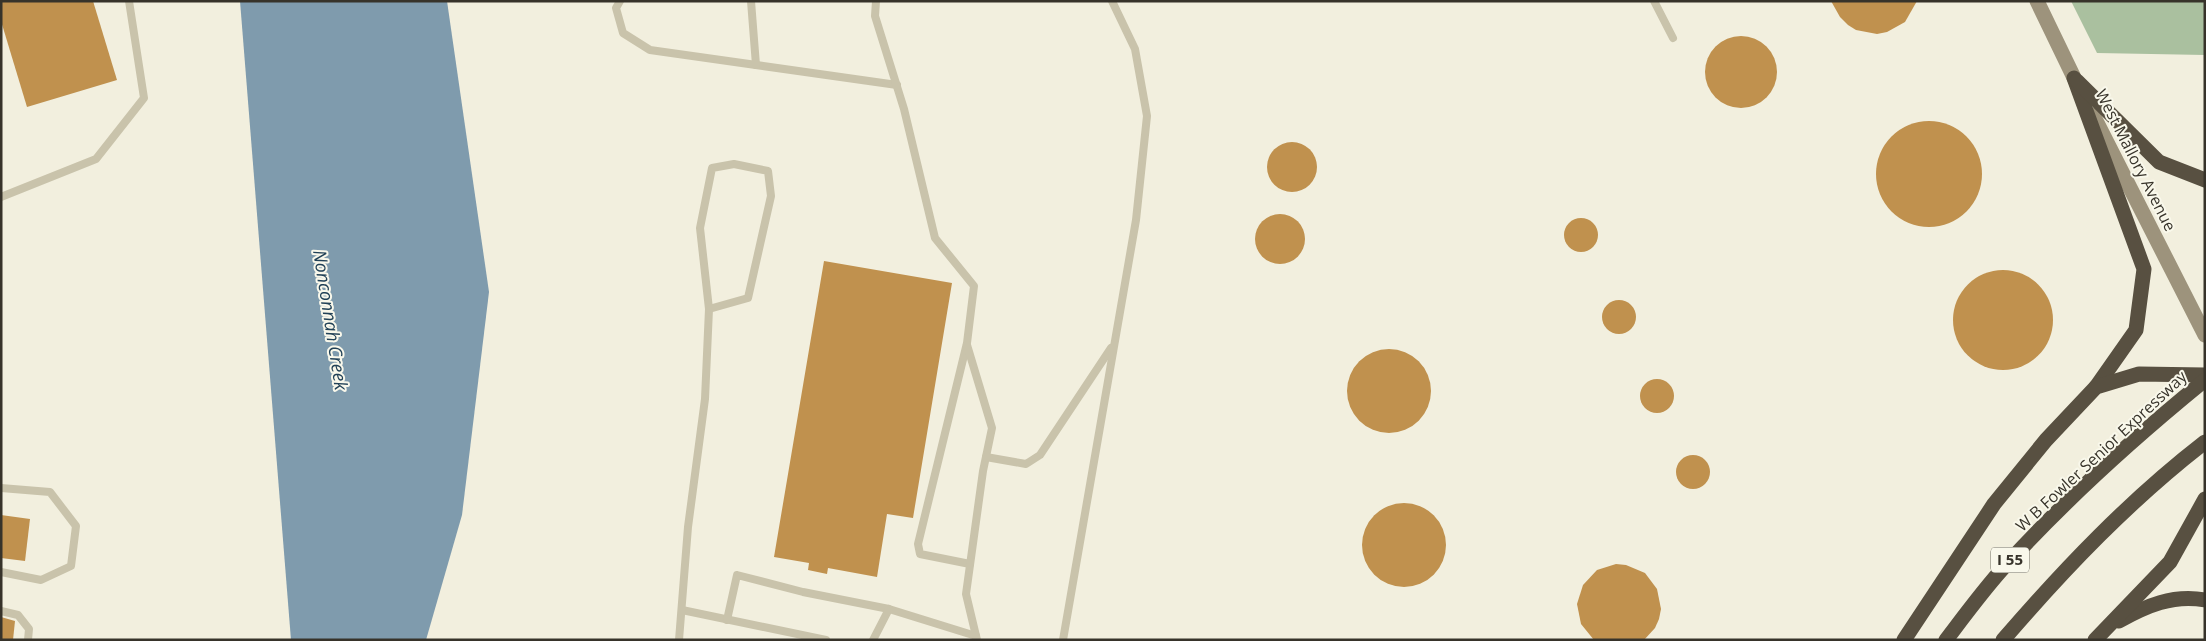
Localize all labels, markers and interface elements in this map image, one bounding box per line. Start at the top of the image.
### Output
street label: West Mallory Avenue [2091,85,2181,235]
water label: Nonconnah Creek [308,248,354,393]
street label: W B Fowler Senior Expressway [2011,365,2192,536]
road number: I 55 [1991,548,2029,572]

